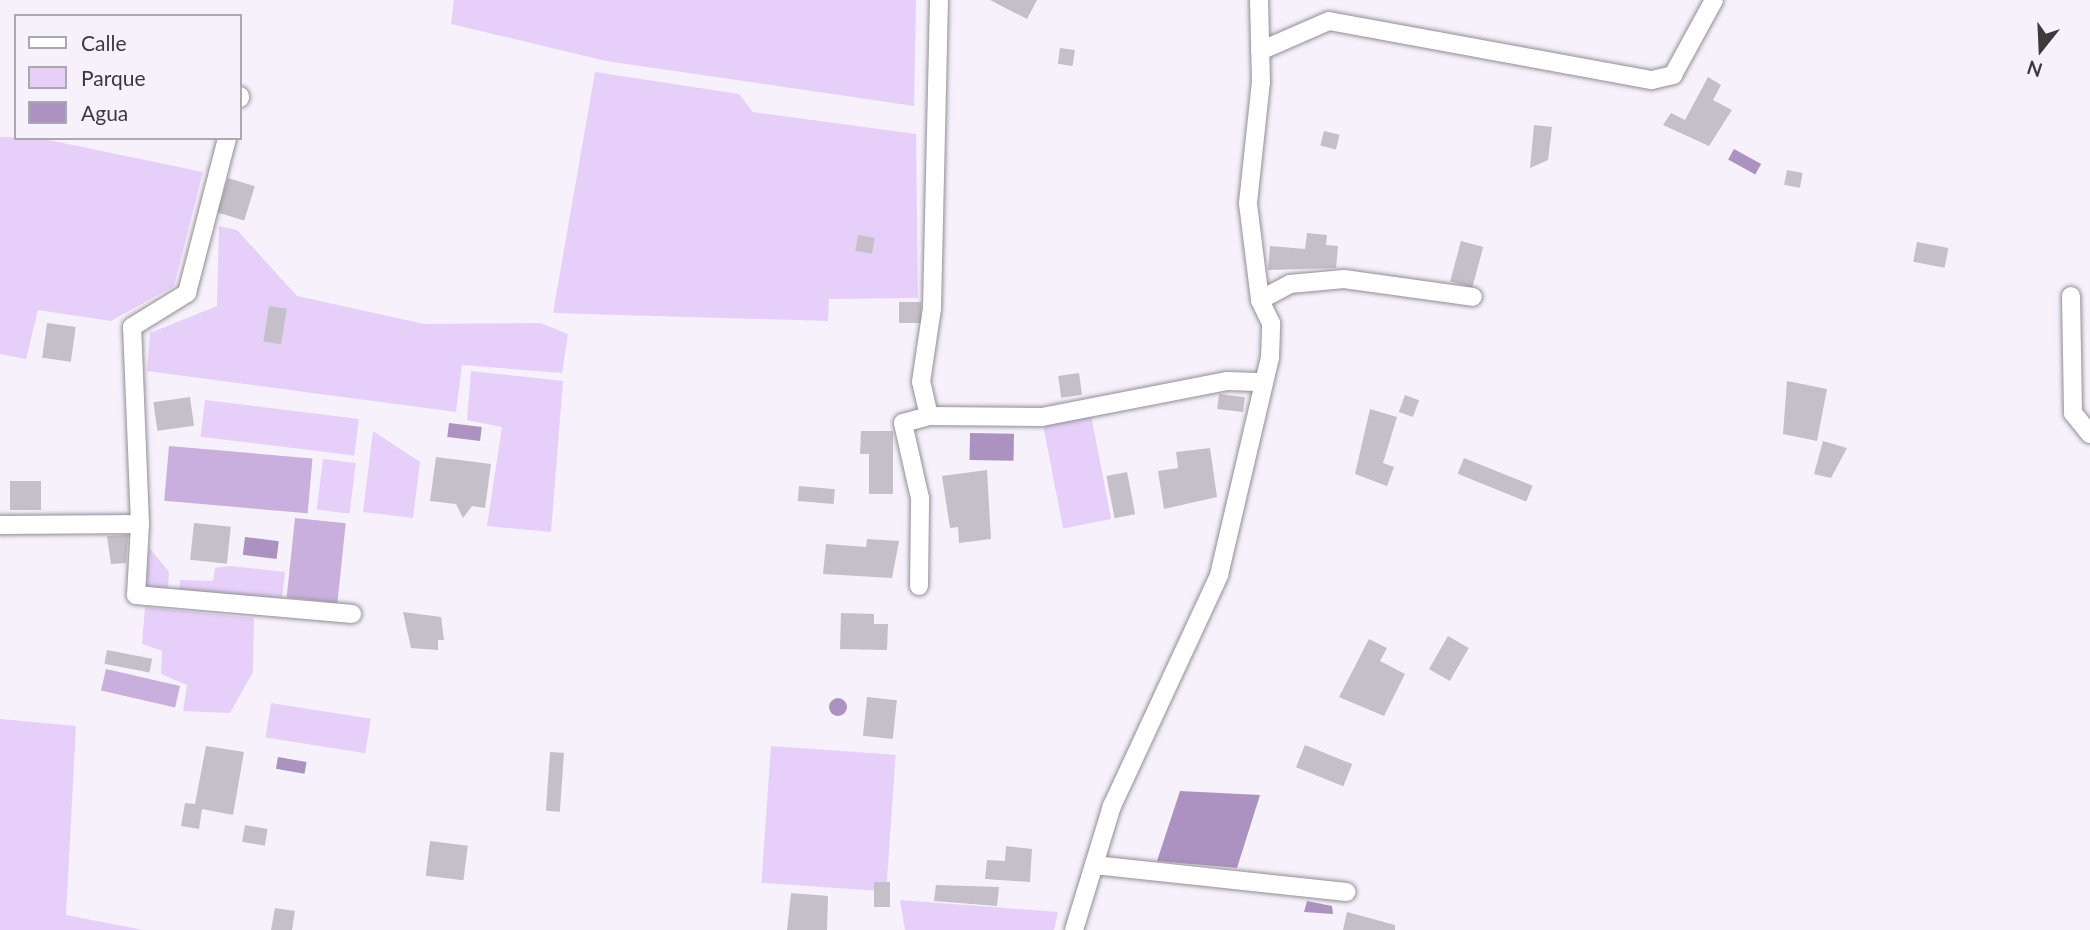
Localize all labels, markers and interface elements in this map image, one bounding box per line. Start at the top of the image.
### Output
legend [14,14,242,140]
north arrow [2006,14,2076,84]
text: Calle [81,30,126,55]
text: N [2024,56,2045,83]
text: Parque [81,65,146,90]
text: Agua [81,100,128,125]

